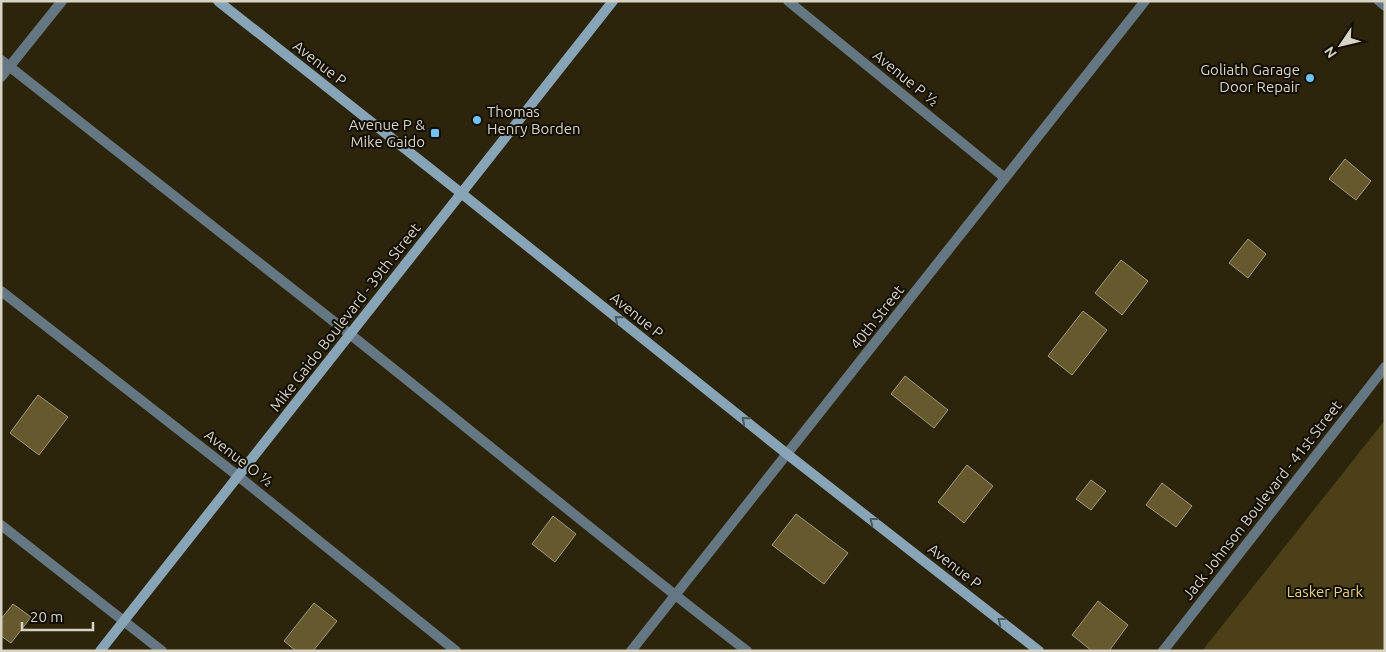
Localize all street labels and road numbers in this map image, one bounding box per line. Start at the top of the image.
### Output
street label: Avenue P [290,37,350,89]
street label: Avenue P ½ [870,46,942,110]
street label: Mike Gaido Boulevard - 39th Street [266,219,424,415]
street label: 40th Street [847,281,907,352]
street label: Avenue P [607,289,667,341]
street label: Jack Johnson Boulevard - 41st Street [1179,397,1345,603]
street label: Avenue O ½ [201,426,277,490]
street label: Avenue P [925,540,985,592]

